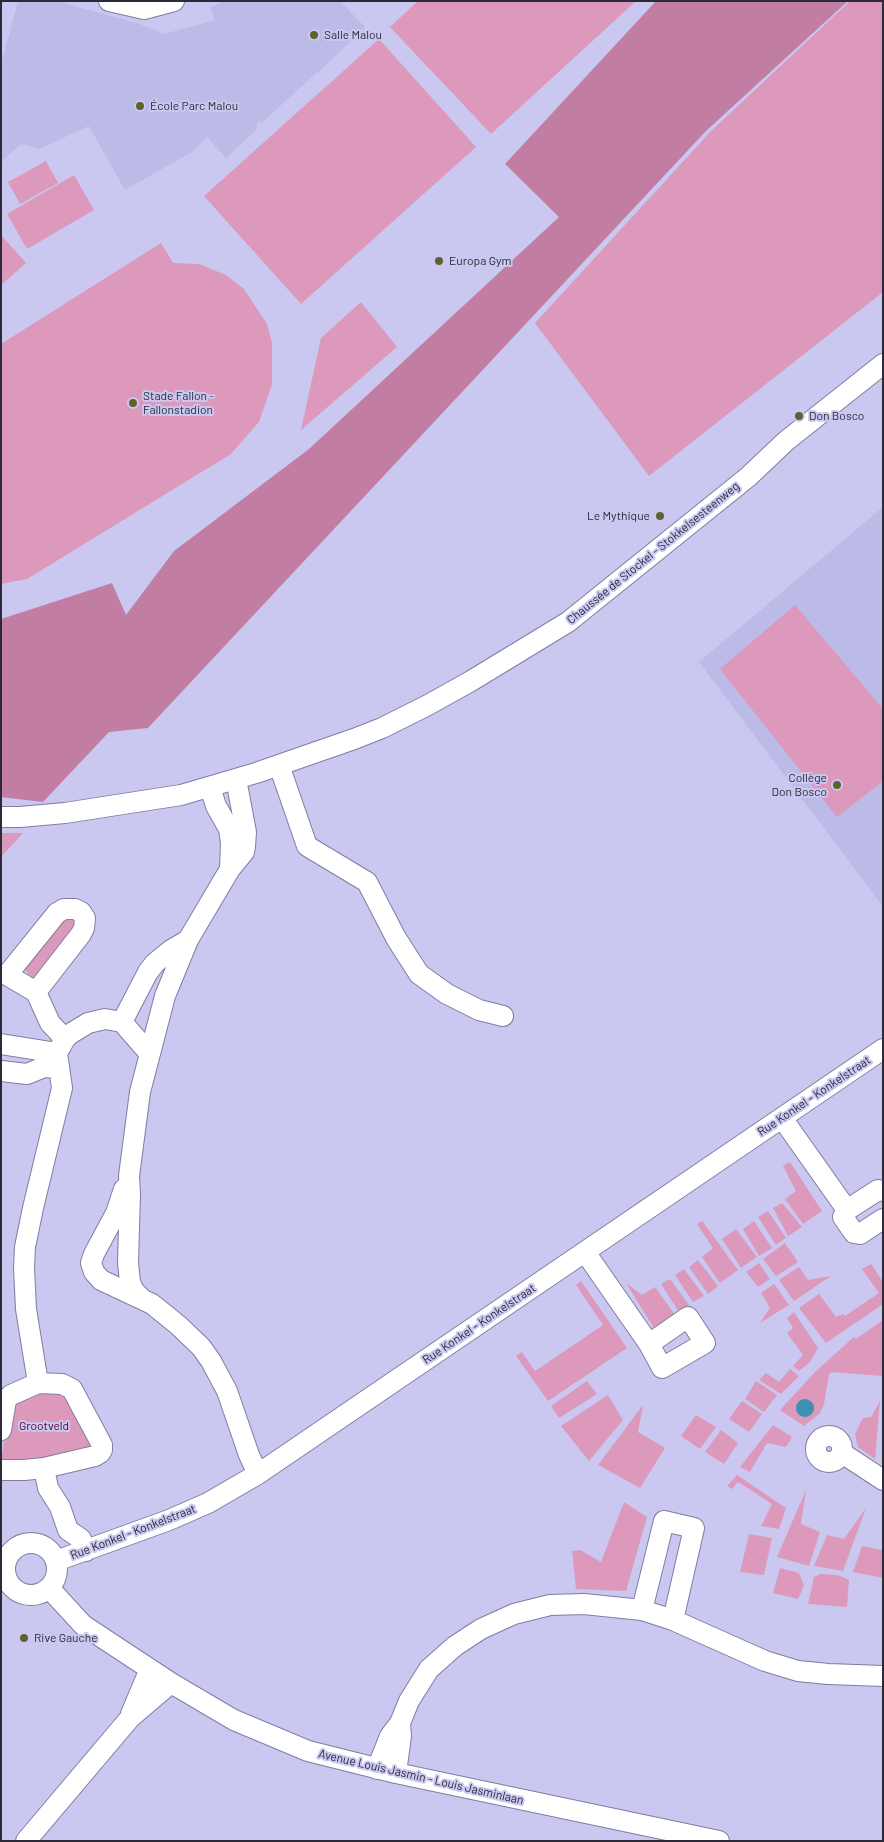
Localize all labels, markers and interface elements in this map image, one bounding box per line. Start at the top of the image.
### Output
place label: Salle Malou [324,28,382,42]
marker: Salle Malou [308,29,320,41]
place label: École Parc Malou [150,99,238,113]
marker: École Parc Malou [134,100,146,112]
place label: Europa Gym [449,254,512,268]
marker: Europa Gym [433,255,445,267]
place label: Stade Fallon - Fallonstadion [143,389,214,417]
marker: Stade Fallon - Fallonstadion [127,397,139,409]
place label: Don Bosco [809,409,864,423]
marker: Don Bosco [793,410,805,422]
street label: Chaussée de Stockel - Stokkelsesteenweg [564,479,742,627]
place label: Le Mythique [587,509,650,523]
marker: Le Mythique [654,510,666,522]
place label: Collège Don Bosco [772,771,827,799]
marker: Collège Don Bosco [831,779,843,791]
street label: Rue Konkel - Konkelstraat [755,1053,873,1139]
street label: Rue Konkel - Konkelstraat [420,1281,538,1367]
park label: Grootveld [19,1419,69,1433]
street label: Rue Konkel - Konkelstraat [68,1501,198,1563]
place label: Rive Gauche [34,1631,98,1645]
marker: Rive Gauche [18,1632,30,1644]
street label: Avenue Louis Jasmin - Louis Jasminlaan [317,1746,525,1808]

